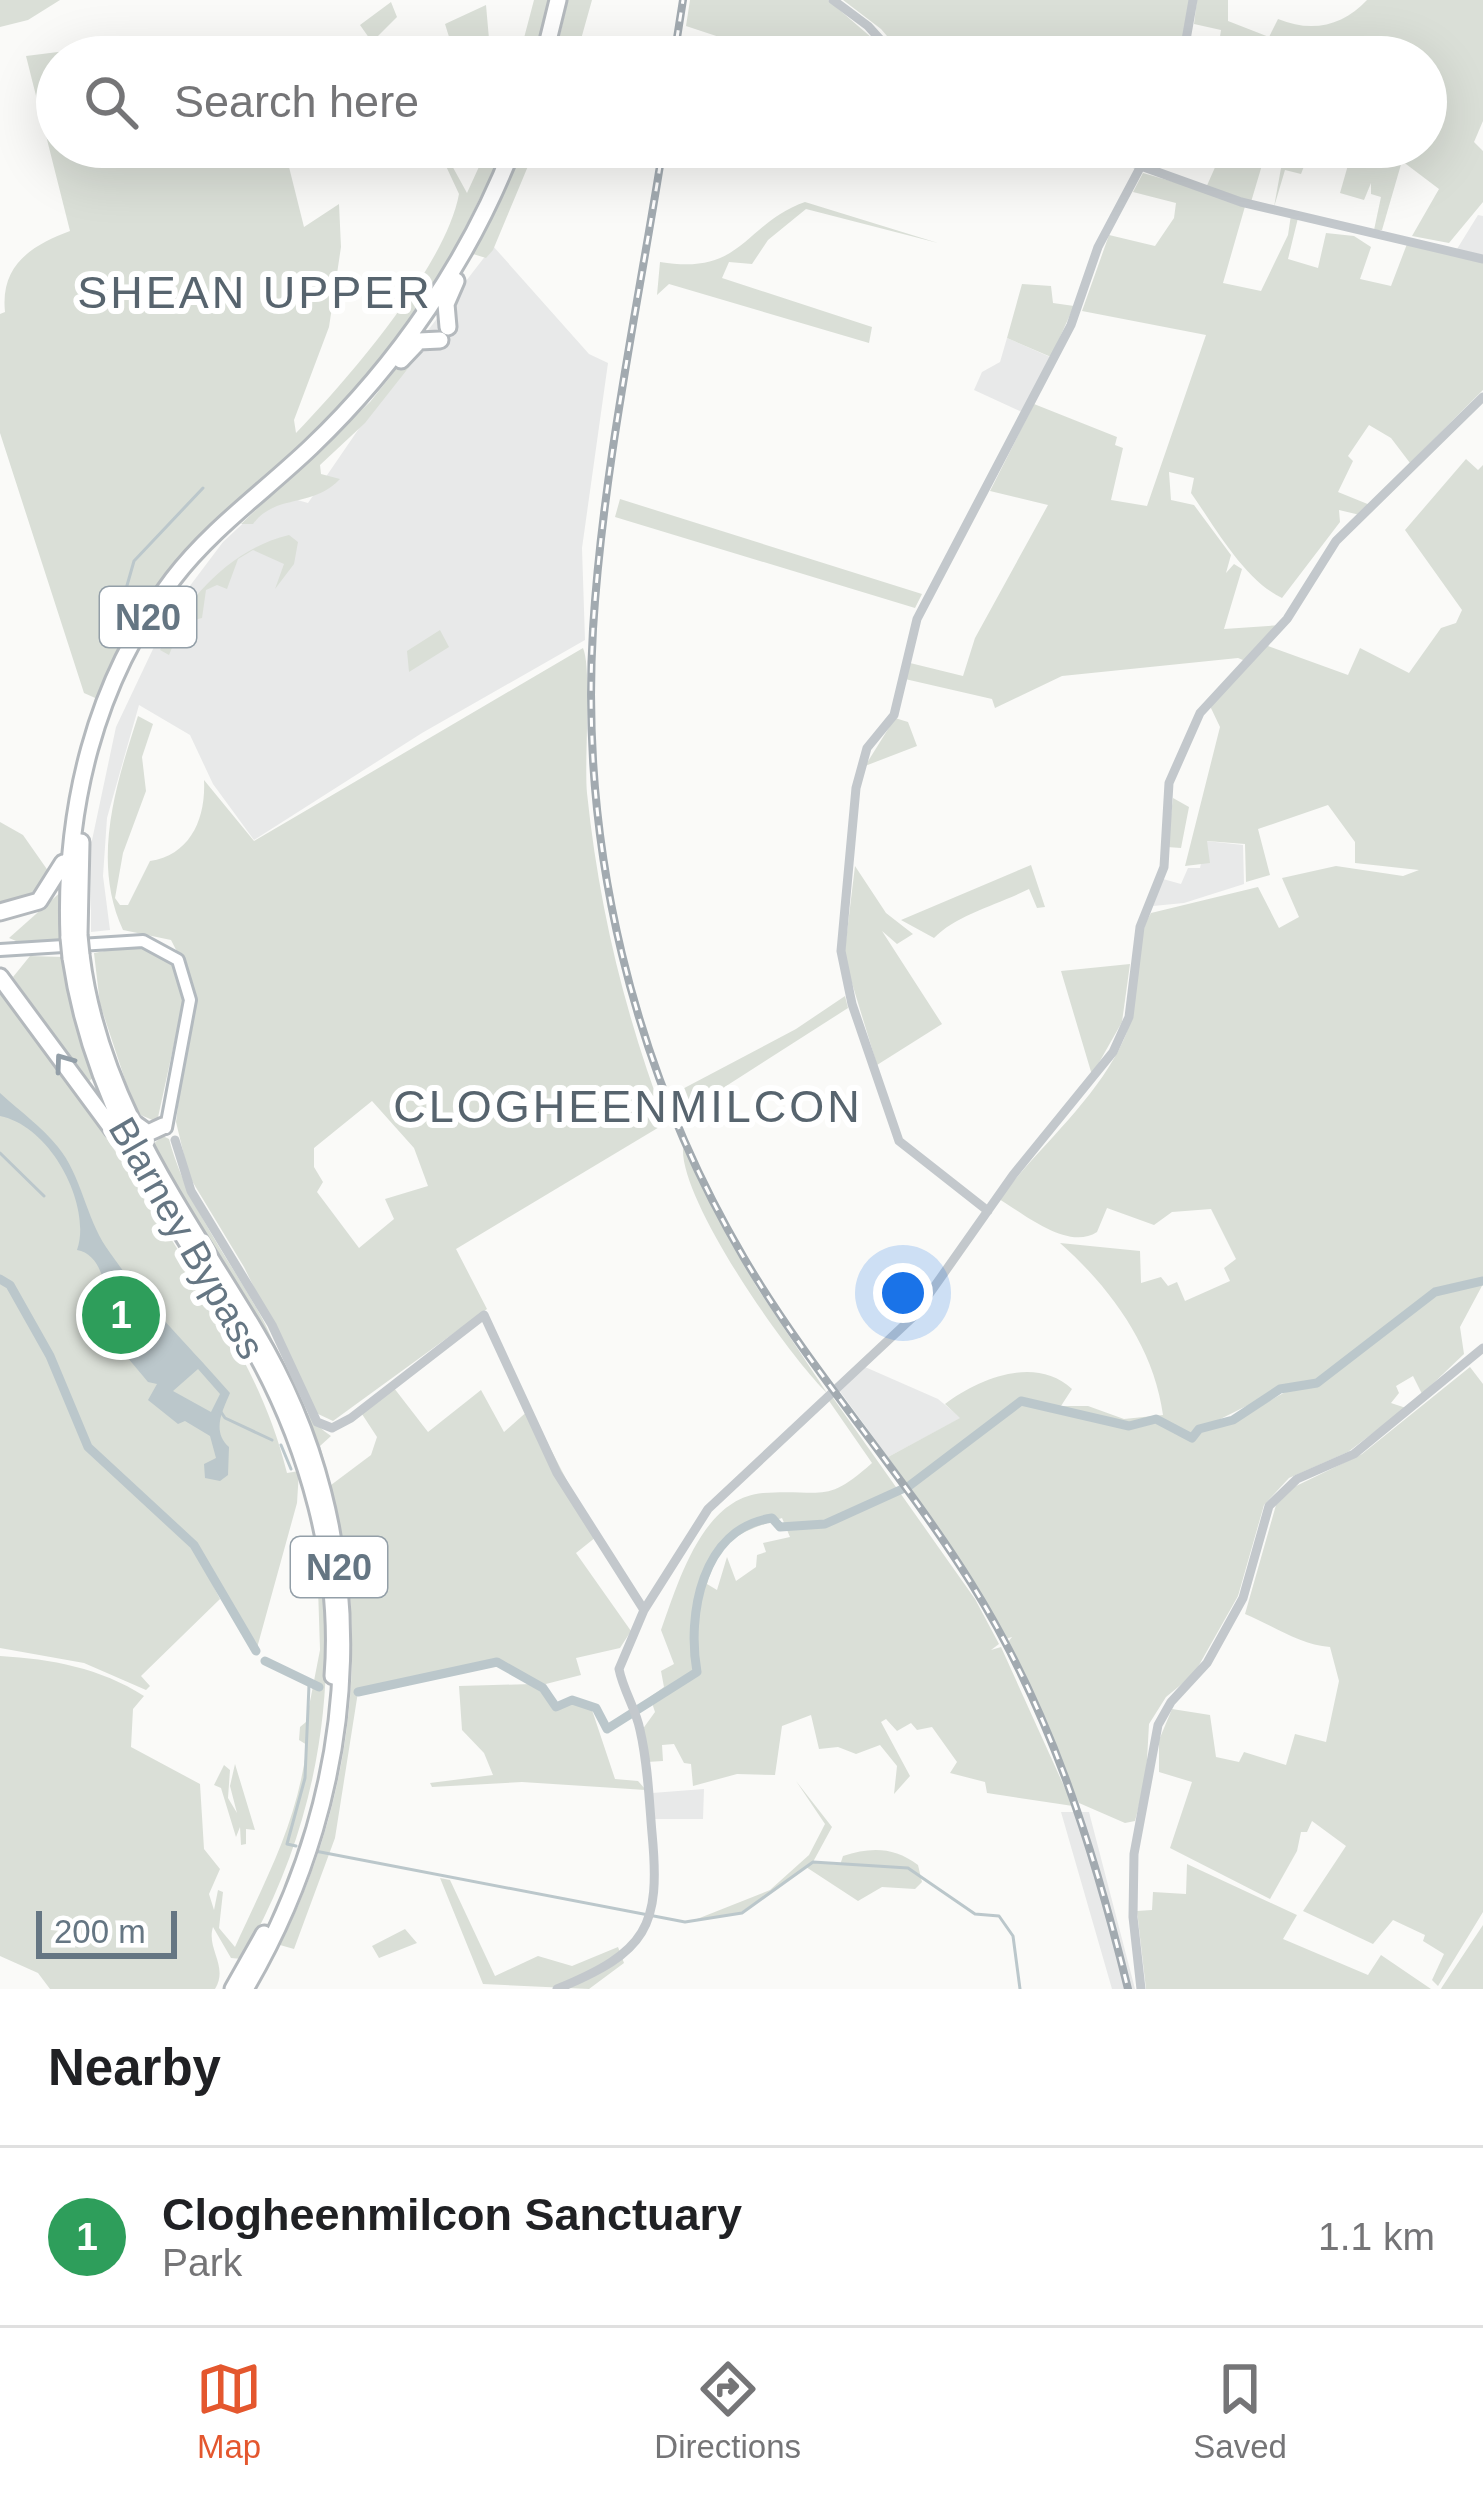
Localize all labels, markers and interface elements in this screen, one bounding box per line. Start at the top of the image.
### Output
search box [36,36,1447,168]
icon: search [78,69,144,135]
text: Search here [174,76,419,127]
district label: SHEAN UPPER [77,267,433,318]
road number: N20 [100,587,196,647]
one-way arrow [56,1054,78,1075]
district label: CLOGHEENMILCON [393,1081,863,1132]
street label: Blarney Bypass [101,1110,273,1366]
your location [873,1263,933,1323]
pin: 1 [82,1270,160,1360]
road number: N20 [291,1537,387,1597]
scale bar [36,1905,177,1958]
text: 200 m [54,1913,146,1950]
text: Nearby [48,2039,221,2096]
text: Clogheenmilcon Sanctuary [162,2189,742,2240]
text: 1 [76,2215,98,2258]
text: 1.1 km [1318,2215,1435,2258]
text: Park [162,2241,242,2284]
tab: Map [196,2356,262,2466]
tab: Directions [654,2356,801,2466]
tab: Saved [1193,2356,1287,2466]

